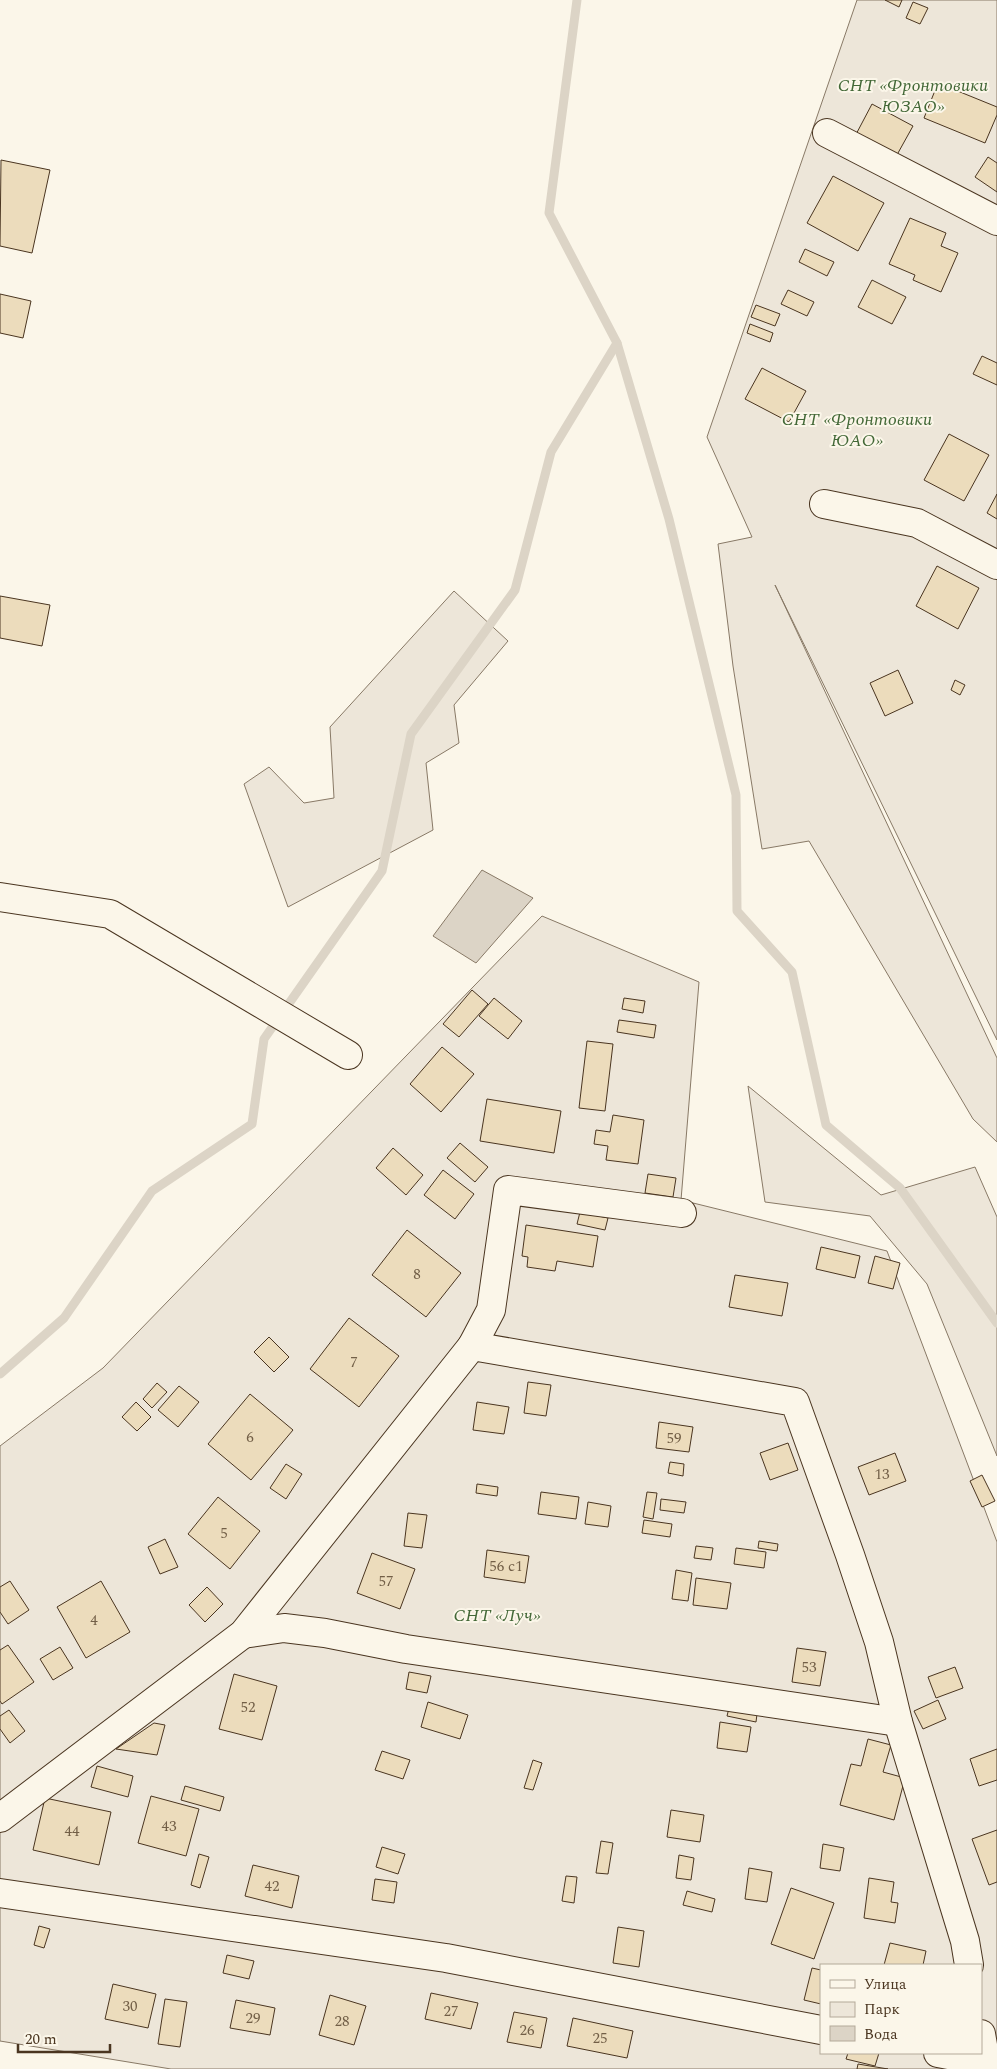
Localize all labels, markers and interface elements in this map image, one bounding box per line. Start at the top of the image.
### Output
park label: СНТ «Фронтовики ЮЗАО» [838,72,989,120]
park label: СНТ «Фронтовики ЮАО» [782,406,933,454]
house number: 8 [413,1263,421,1286]
house number: 7 [350,1351,358,1374]
house number: 6 [246,1426,254,1449]
house number: 59 [666,1427,682,1450]
house number: 13 [874,1463,890,1486]
house number: 5 [220,1522,228,1545]
house number: 56 с1 [489,1555,523,1578]
house number: 57 [378,1570,394,1593]
park label: СНТ «Луч» [454,1602,541,1629]
house number: 4 [90,1609,98,1632]
house number: 53 [801,1656,817,1679]
house number: 52 [240,1696,256,1719]
house number: 43 [161,1815,177,1838]
house number: 44 [64,1820,80,1843]
house number: 42 [264,1875,280,1898]
legend [820,1964,982,2054]
text: Улица [864,1973,907,1996]
house number: 30 [122,1995,138,2018]
text: Парк [864,1998,900,2021]
house number: 27 [443,2000,459,2023]
house number: 29 [245,2007,261,2030]
house number: 28 [334,2010,350,2033]
house number: 26 [519,2019,535,2042]
scale bar [18,2022,110,2054]
text: Вода [864,2023,898,2046]
house number: 25 [592,2027,608,2050]
text: 20 m [25,2028,57,2051]

